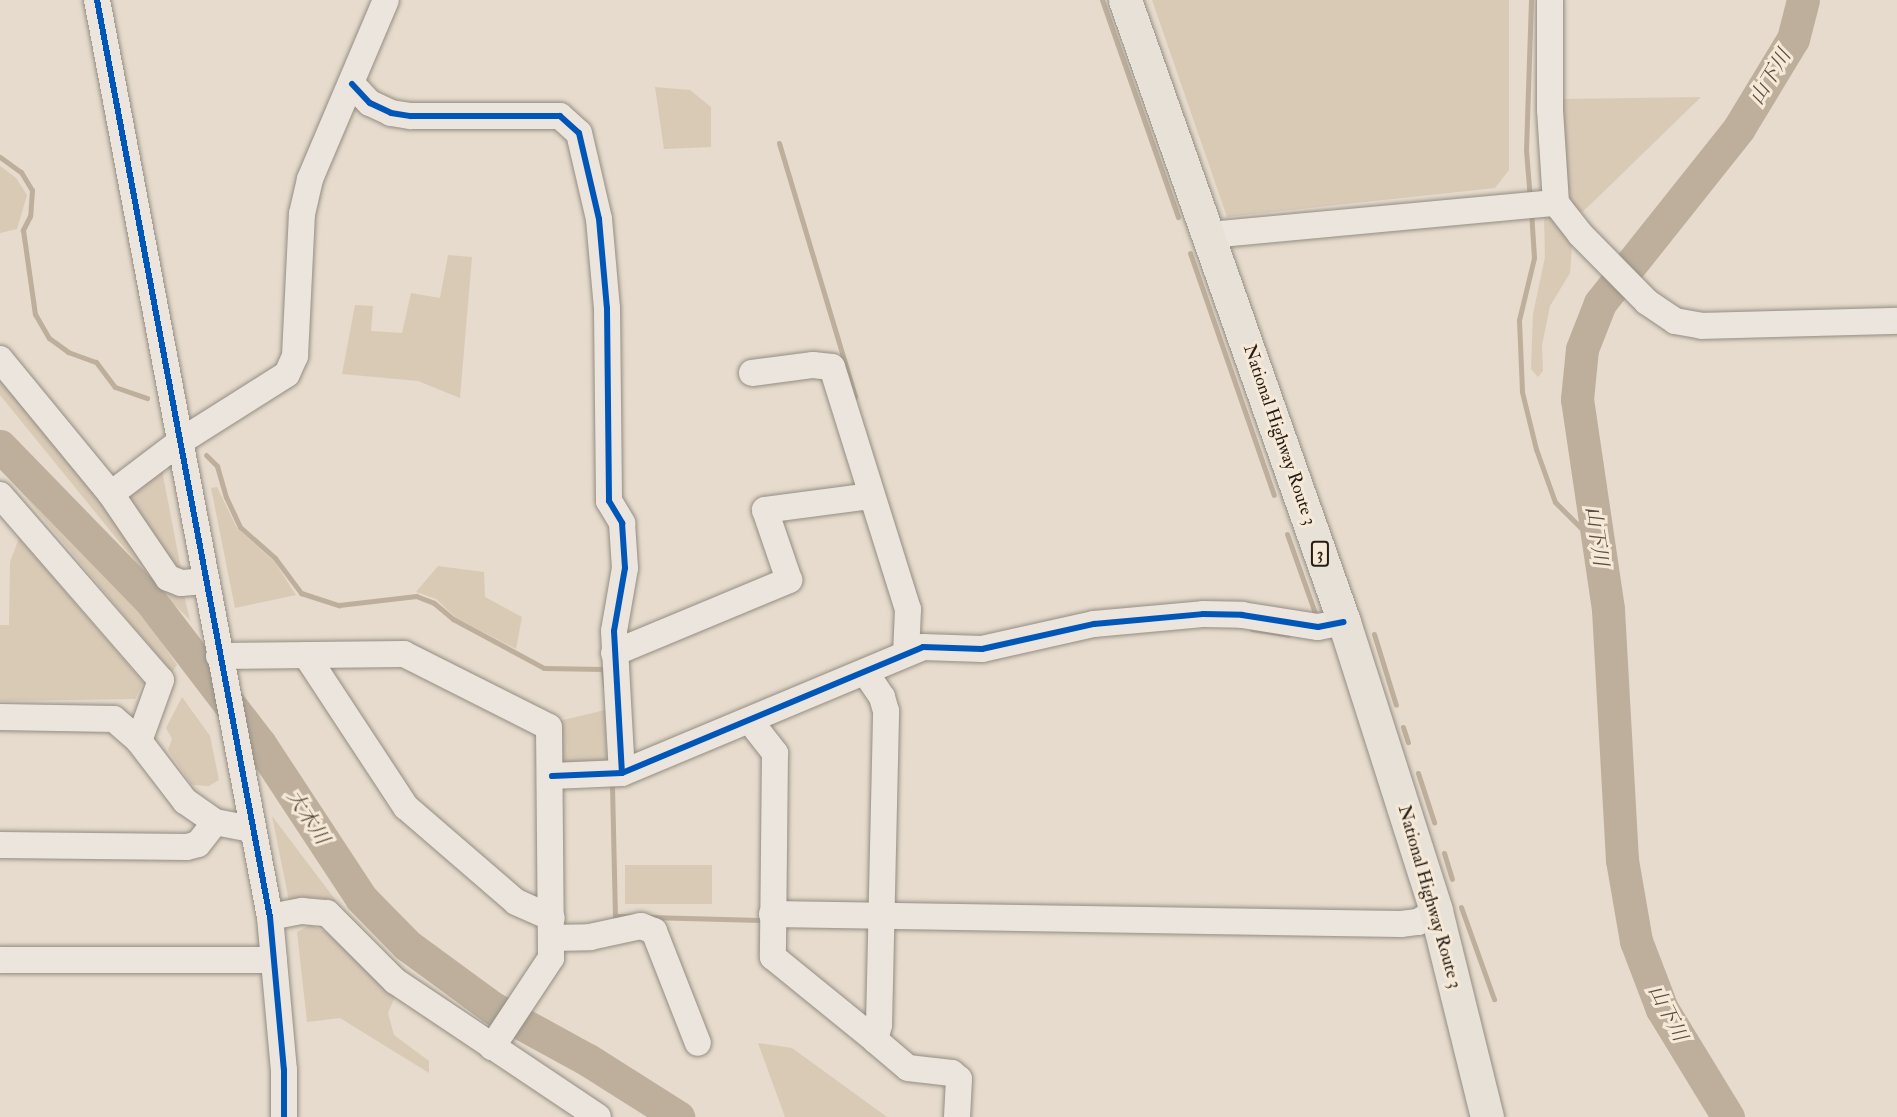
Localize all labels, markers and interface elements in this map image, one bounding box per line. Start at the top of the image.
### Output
water label: 山下川 [1744,45,1796,109]
street label: National Highway Route 3 [1238,342,1320,528]
water label: 山下川 [1581,505,1613,567]
road number: 3 [1310,541,1330,567]
water label: 大木川 [282,785,334,849]
street label: National Highway Route 3 [1392,803,1466,991]
water label: 山下川 [1644,981,1692,1045]

